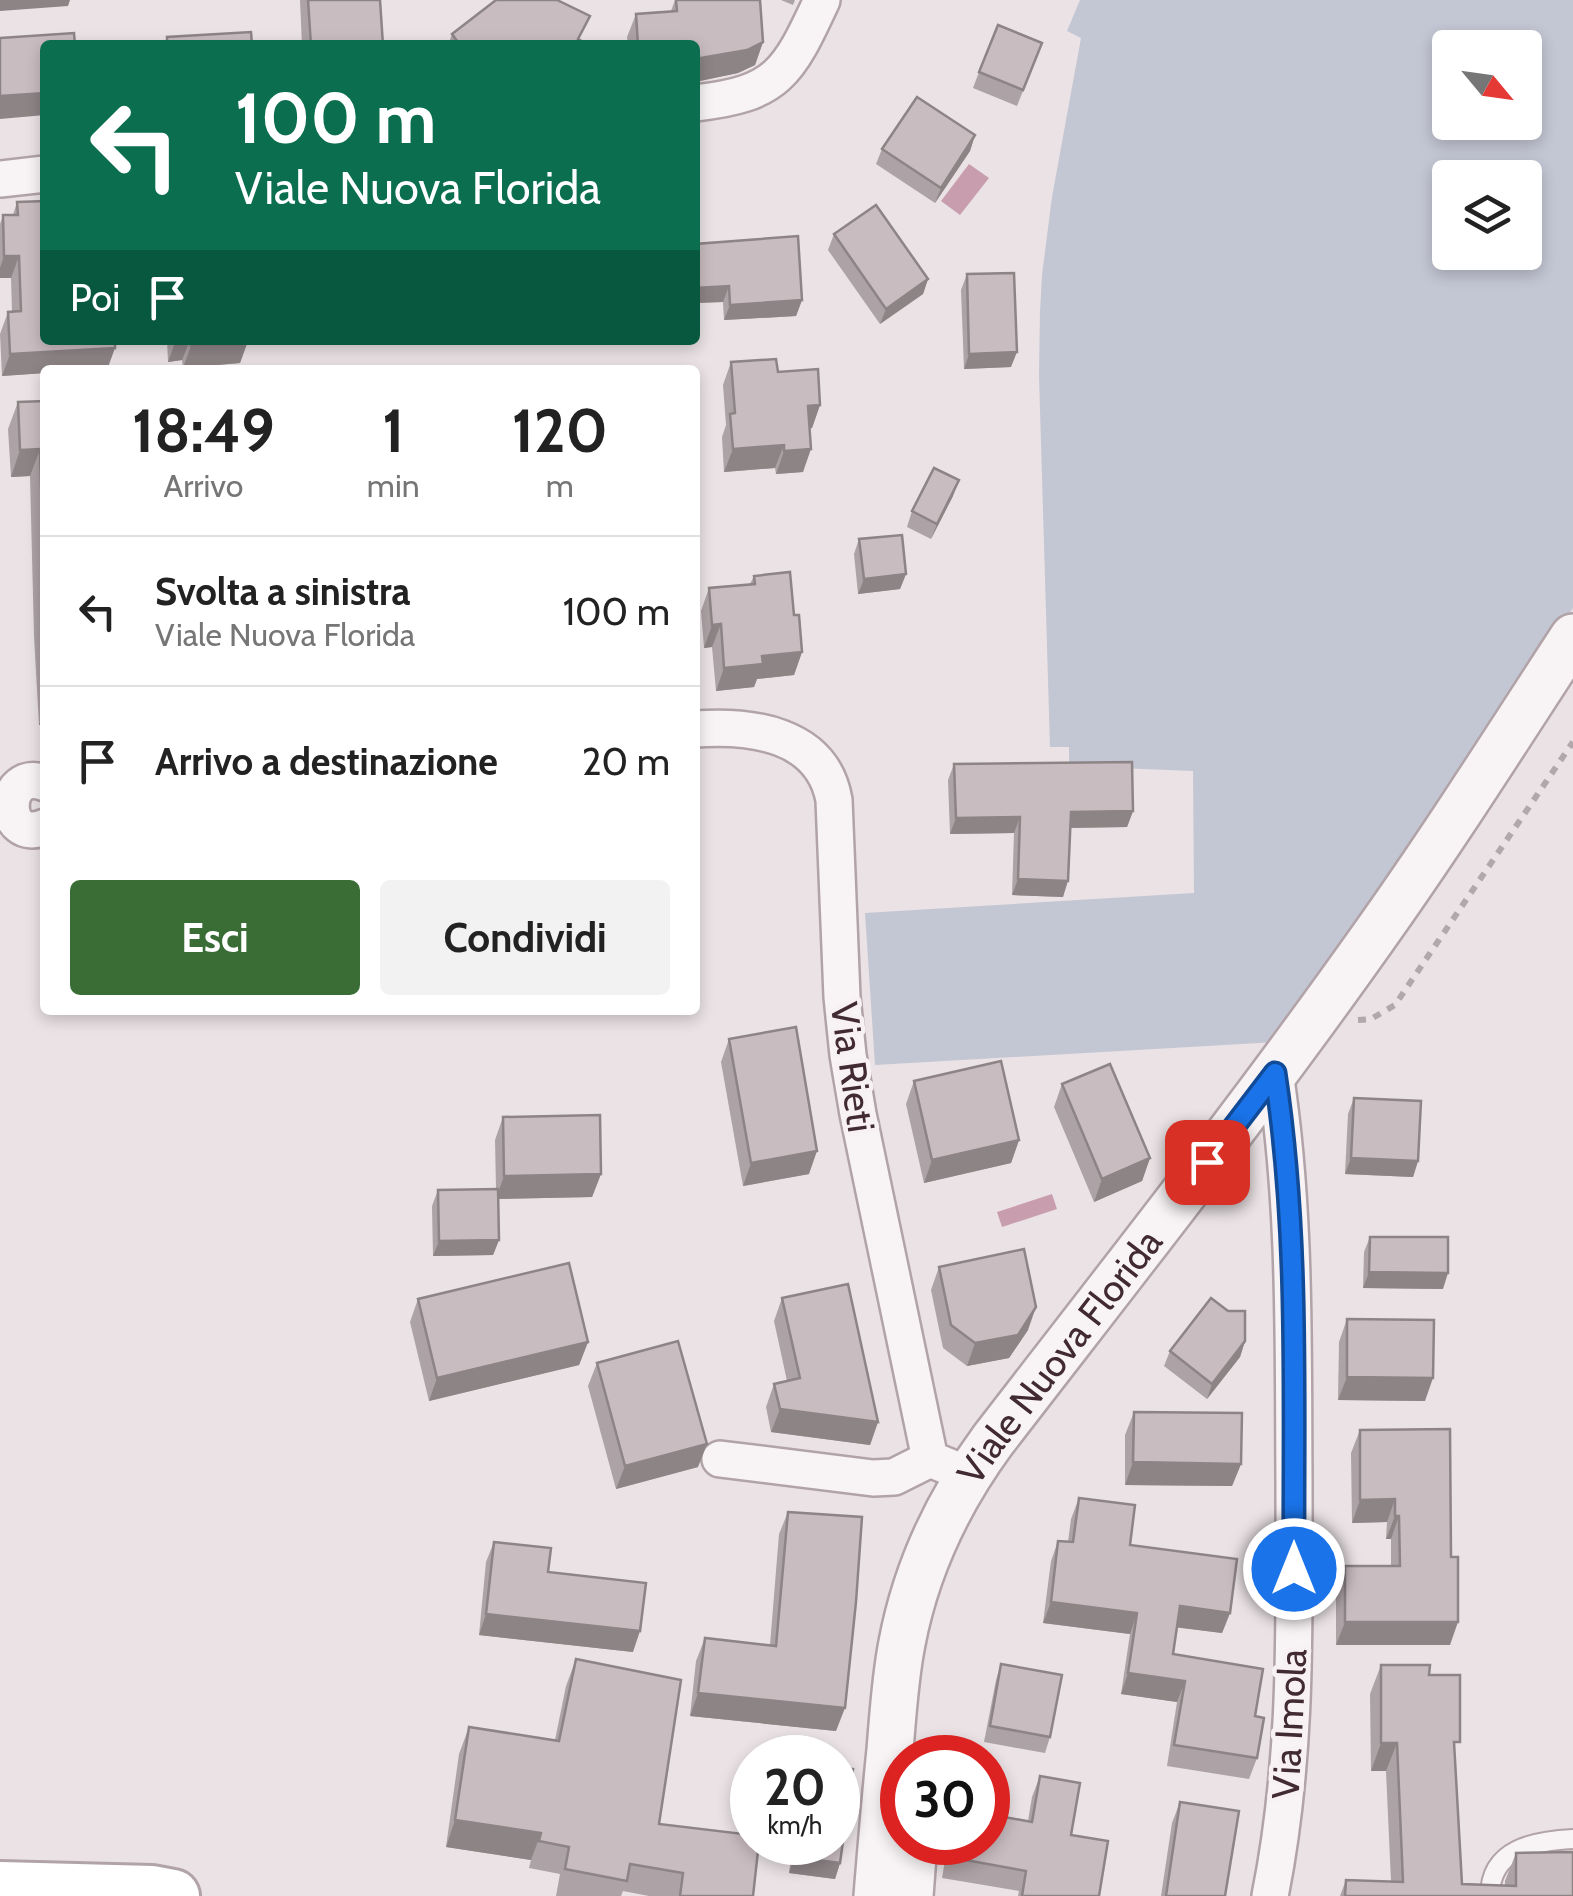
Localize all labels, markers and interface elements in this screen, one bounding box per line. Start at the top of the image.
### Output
north arrow [1432,30,1542,140]
map controls [1432,30,1542,270]
text: 100 m [235,75,436,161]
icon: left [70,80,200,210]
button: layers [1432,160,1542,270]
text: Viale Nuova Florida [235,161,601,215]
icon: arrive [140,270,195,325]
text: Poi [70,274,120,321]
text: 18:49 [132,394,275,467]
text: 1 [382,394,404,467]
text: 120 [512,394,608,467]
text: Arrivo [164,466,243,505]
text: min [367,466,420,505]
text: m [546,466,574,505]
text: Svolta a sinistra [155,568,410,615]
icon: left [70,584,125,639]
text: 100 m [563,588,670,635]
text: Viale Nuova Florida [155,615,415,654]
icon: arrive [70,734,125,789]
text: Arrivo a destinazione [155,738,498,785]
text: 20 m [582,738,670,785]
button: Esci [70,880,360,995]
button: Condividi [380,880,670,995]
street label: Via Rieti [821,999,885,1135]
pin [1165,1120,1250,1205]
icon: arrive [1180,1135,1235,1190]
street label: Viale Nuova Florida [946,1219,1171,1493]
position arrow [1242,1517,1346,1621]
street label: Via Imola [1262,1648,1316,1800]
speed limit sign: 30 [880,1735,1010,1865]
text: 20 [764,1757,826,1818]
text: km/h [768,1810,822,1840]

